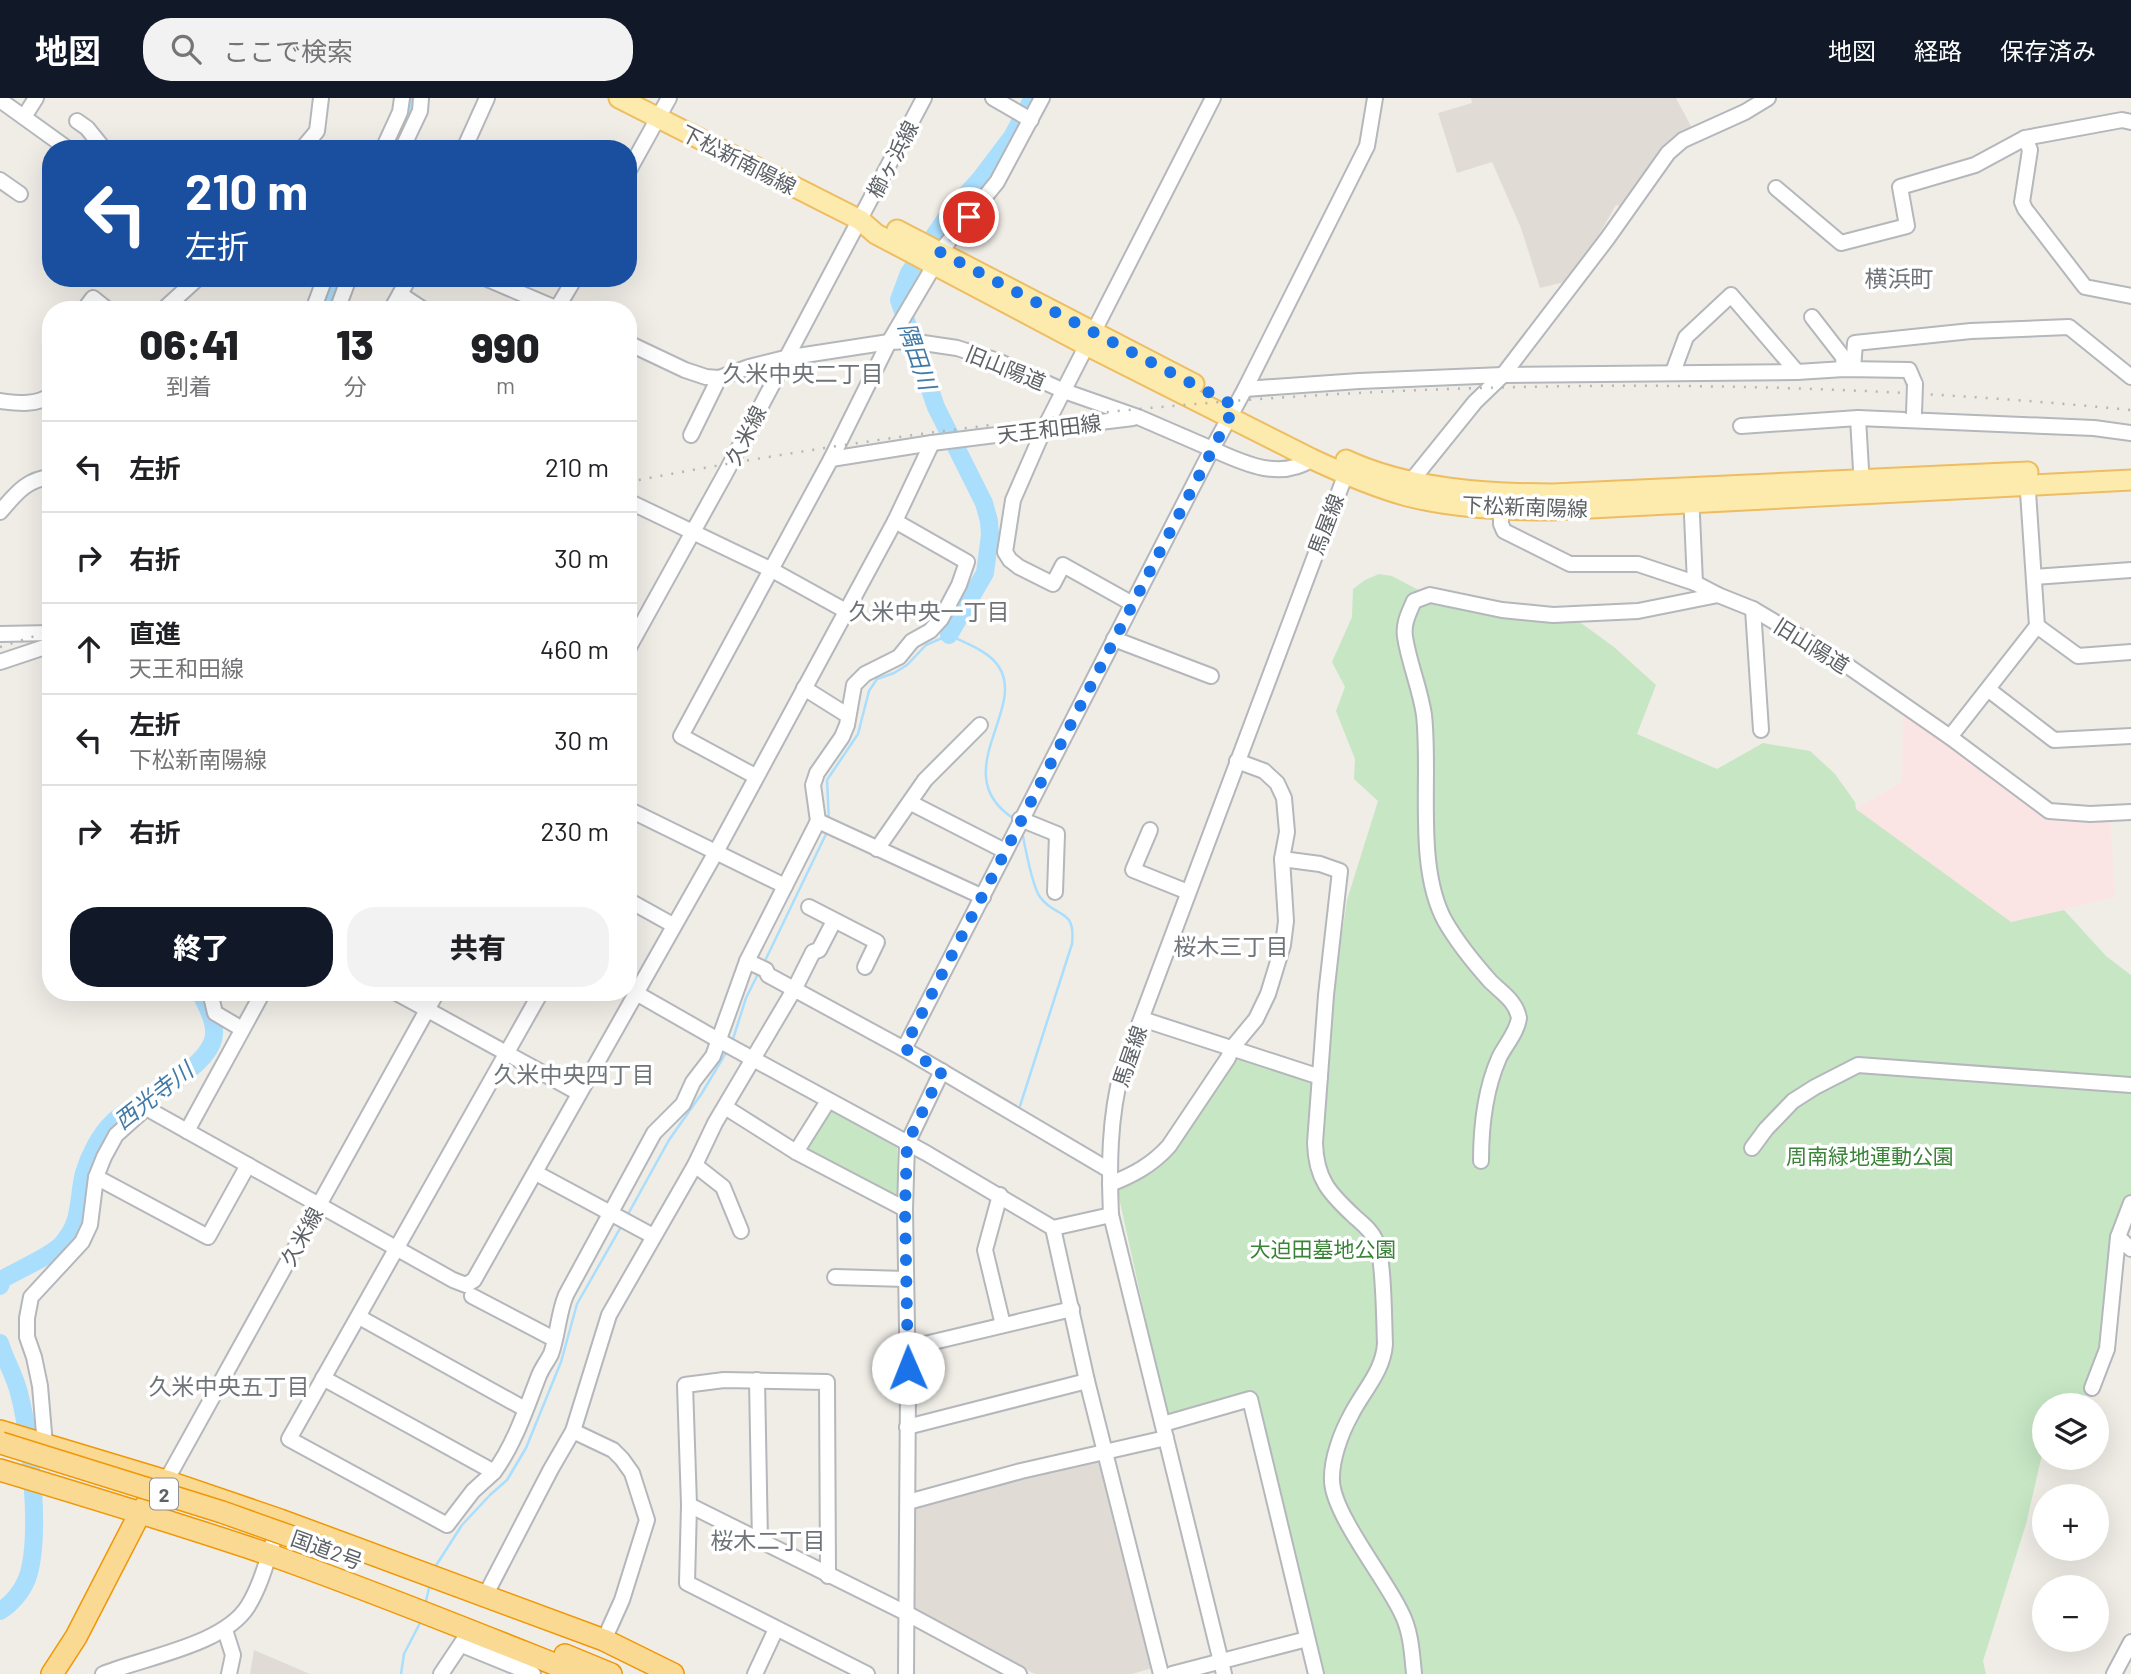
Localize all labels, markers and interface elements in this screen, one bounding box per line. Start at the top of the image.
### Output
search box [143,18,633,81]
text: 地図 [35,30,101,70]
icon: search [167,30,205,68]
text: ここで検索 [223,35,353,66]
text: 地図 [1828,36,1876,65]
text: 経路 [1914,36,1962,65]
text: 保存済み [2000,36,2096,65]
street label: 櫛ヶ浜線 [861,116,923,202]
street label: 下松新南陽線 [677,119,801,199]
text: 210 m [185,161,308,220]
icon: left [70,168,161,259]
pin [939,187,999,247]
icon: arrive [950,198,988,236]
text: 左折 [185,226,249,264]
district label: 横浜町 [1865,264,1934,292]
text: 06:41 [139,318,239,368]
text: 13 [336,318,374,368]
water label: 隅田川 [894,319,943,396]
text: 990 [471,321,540,371]
street label: 旧山陽道 [962,340,1050,394]
district label: 久米中央二丁目 [723,359,884,387]
text: m [496,371,515,399]
text: 到着 [166,372,212,400]
text: 分 [343,372,366,400]
street label: 久米線 [720,401,770,469]
street label: 天王和田線 [995,409,1103,447]
icon: left [70,448,108,486]
text: 210 m [545,451,609,482]
text: 左折 [129,452,181,483]
street label: 馬屋線 [1302,490,1348,558]
street label: 下松新南陽線 [1462,491,1588,521]
icon: right [70,539,108,577]
text: 30 m [554,542,609,573]
text: 右折 [129,543,181,574]
district label: 久米中央一丁目 [849,597,1010,625]
street label: 旧山陽道 [1770,612,1854,678]
text: 直進 [129,617,181,648]
icon: ahead [70,630,108,668]
text: 460 m [540,633,609,664]
text: 天王和田線 [129,654,244,682]
text: 左折 [129,708,181,739]
icon: left [70,721,108,759]
text: 30 m [554,724,609,755]
text: 下松新南陽線 [129,745,267,773]
icon: right [70,812,108,850]
text: 230 m [540,815,609,846]
text: 右折 [129,816,181,847]
button: 終了 [70,907,333,987]
button: 共有 [347,907,609,987]
district label: 桜木三丁目 [1174,932,1289,960]
street label: 馬屋線 [1107,1022,1151,1090]
water label: 西光寺川 [108,1054,200,1134]
district label: 久米中央四丁目 [494,1060,655,1088]
park label: 周南緑地運動公園 [1786,1143,1954,1168]
street label: 久米線 [275,1202,327,1270]
park label: 大迫田墓地公園 [1250,1236,1397,1261]
position arrow [871,1331,945,1405]
district label: 久米中央五丁目 [149,1372,310,1400]
map controls [2032,1393,2109,1652]
button: layers [2032,1393,2109,1470]
road number: 2 [150,1478,178,1510]
button: + [2032,1484,2109,1561]
street label: 国道2号 [288,1525,366,1573]
district label: 桜木二丁目 [711,1526,826,1554]
button: − [2032,1575,2109,1652]

